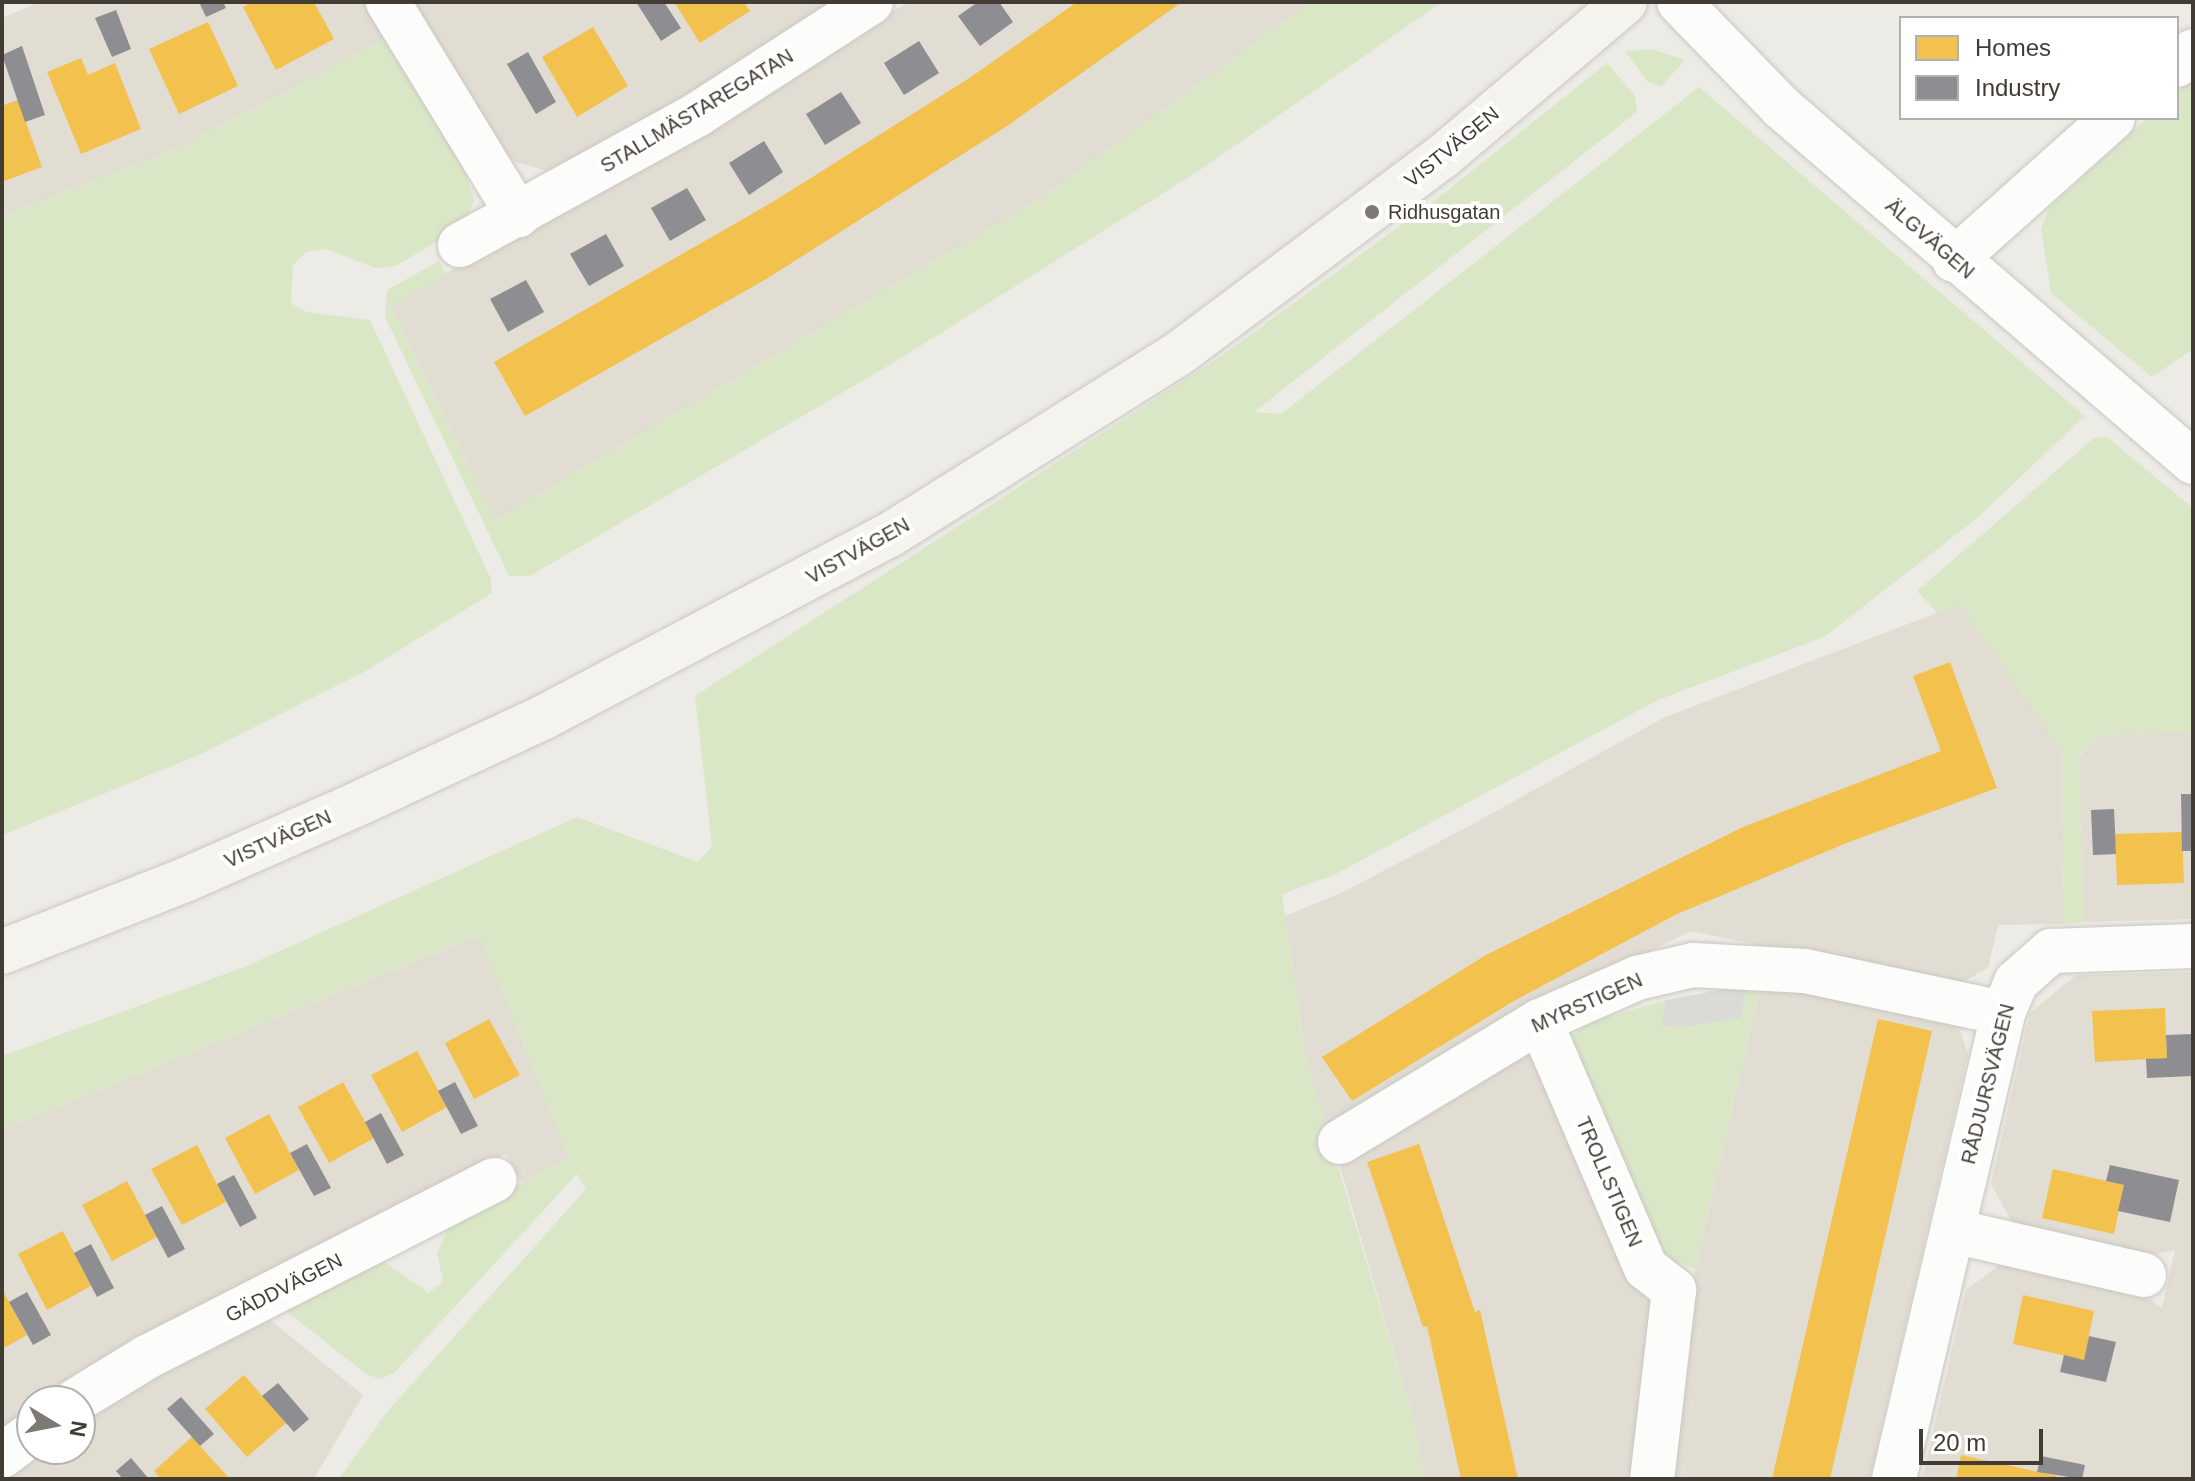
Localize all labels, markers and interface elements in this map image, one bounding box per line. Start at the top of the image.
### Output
legend [1899,16,2179,120]
text: Homes [1975,34,2051,61]
street label: STALLMÄSTAREGATAN [596,44,798,178]
text: Industry [1975,74,2060,101]
street label: VISTVÄGEN [1400,102,1504,192]
street label: ÄLGVÄGEN [1881,194,1979,284]
place label: Ridhusgatan [1388,200,1500,224]
marker: Ridhusgatan [1363,203,1381,221]
street label: VISTVÄGEN [802,513,914,589]
street label: VISTVÄGEN [221,805,335,873]
street label: MYRSTIGEN [1528,968,1646,1038]
street label: RÅDJURSVÄGEN [1956,1001,2020,1167]
street label: TROLLSTIGEN [1571,1113,1647,1251]
street label: GÄDDVÄGEN [222,1248,346,1328]
north arrow [16,1385,96,1465]
scale bar [1923,1413,2047,1463]
text: N [64,1419,92,1439]
text: 20 m [1933,1429,1986,1456]

